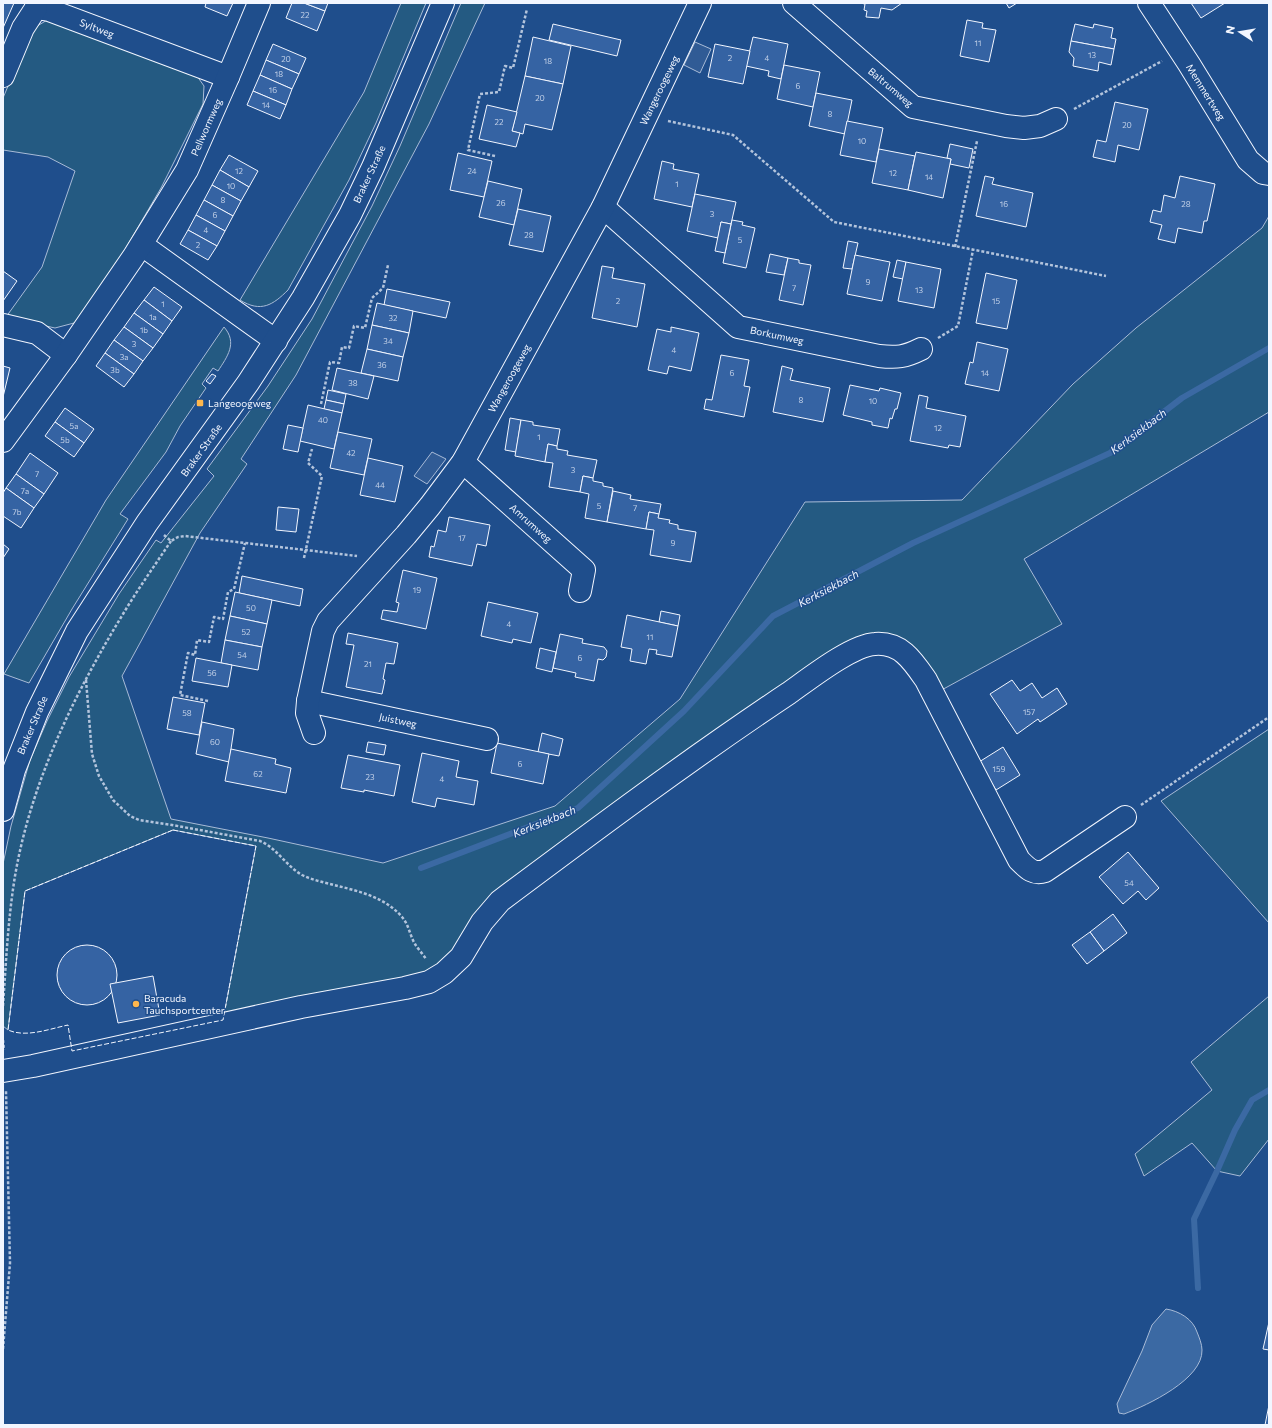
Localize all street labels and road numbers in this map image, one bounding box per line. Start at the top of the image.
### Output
street label: Syltweg [78,16,116,40]
street label: Wangeroogeweg [637,53,681,127]
street label: Memmertweg [1184,62,1228,123]
street label: Baltrumweg [866,65,916,110]
street label: Pellwormweg [188,96,224,157]
street label: Braker Straße [350,143,388,205]
street label: Borkumweg [749,323,805,347]
street label: Wangeroogeweg [485,341,533,414]
street label: Braker Straße [178,421,224,479]
street label: Amrumweg [508,501,555,545]
street label: Braker Straße [14,694,50,756]
street label: Juistweg [378,710,418,730]

